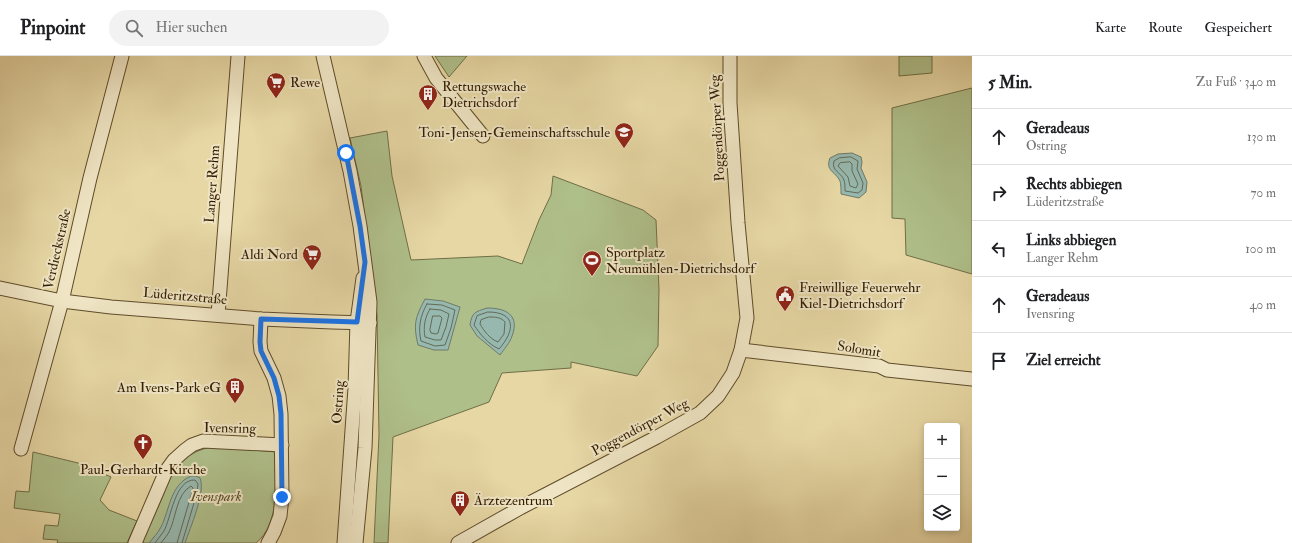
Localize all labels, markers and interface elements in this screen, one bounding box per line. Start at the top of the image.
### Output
search box [109,10,389,46]
text: Pinpoint [20,16,85,40]
icon: search [123,17,145,39]
text: Hier suchen [155,18,227,37]
text: Karte [1095,19,1126,36]
text: Route [1148,19,1182,36]
text: Gespeichert [1204,19,1272,36]
supermarket icon: Rewe [265,71,287,99]
text: 5 Min. [988,72,1032,93]
street label: Poggendörper Weg [706,73,729,182]
place label: Rewe [290,74,320,91]
text: Zu Fuß · 340 m [1196,74,1276,90]
place label: Rettungswache Dietrichsdorf [442,78,526,111]
building icon: Rettungswache Dietrichsdorf [417,83,439,111]
text: Geradeaus [1026,119,1089,138]
school or university icon: Toni-Jensen-Gemeinschaftsschule [613,121,635,149]
place label: Toni-Jensen-Gemeinschaftsschule [419,124,610,141]
icon: ahead [988,126,1010,148]
text: 130 m [1247,129,1276,145]
text: Ostring [1026,138,1067,154]
street label: Langer Rehm [201,144,223,223]
route start [337,144,355,162]
text: Rechts abbiegen [1026,175,1122,194]
icon: right [988,182,1010,204]
text: 70 m [1251,185,1276,201]
text: Lüderitzstraße [1026,194,1104,210]
street label: Verdieckstraße [39,207,75,291]
text: Links abbiegen [1026,231,1116,250]
icon: left [988,238,1010,260]
text: 100 m [1245,241,1276,257]
supermarket icon: Aldi Nord [301,243,323,271]
place label: Sportplatz Neumühlen-Dietrichsdorf [606,244,757,277]
place label: Aldi Nord [240,246,298,263]
sports icon: Sportplatz Neumühlen-Dietrichsdorf [581,249,603,277]
text: Langer Rehm [1026,250,1098,266]
place label: Freiwillige Feuerwehr Kiel-Dietrichsdorf [799,279,921,312]
street label: Lüderitzstraße [142,284,228,308]
public building icon: Freiwillige Feuerwehr Kiel-Dietrichsdorf [774,284,796,312]
text: Geradeaus [1026,287,1089,306]
icon: ahead [988,294,1010,316]
text: 40 m [1250,297,1276,313]
text: Ivensring [1026,306,1075,322]
street label: Solomit [836,337,882,361]
icon: arrive [988,350,1010,372]
text: Ziel erreicht [1026,351,1101,370]
building icon: Am Ivens-Park eG [224,376,246,404]
place label: Am Ivens-Park eG [116,379,221,396]
street label: Ostring [328,379,348,424]
street label: Poggendörper Weg [589,394,693,461]
street label: Ivensring [204,419,257,437]
map controls [924,423,960,531]
button: + [924,423,960,459]
church icon: Paul-Gerhardt-Kirche [132,432,154,460]
button: − [924,459,960,495]
place label: Paul-Gerhardt-Kirche [80,461,206,478]
park label: Ivenspark [190,488,242,505]
route end [273,488,291,506]
building icon: Ärztezentrum [449,489,471,517]
place label: Ärztezentrum [473,492,553,509]
button: layers [924,495,960,531]

